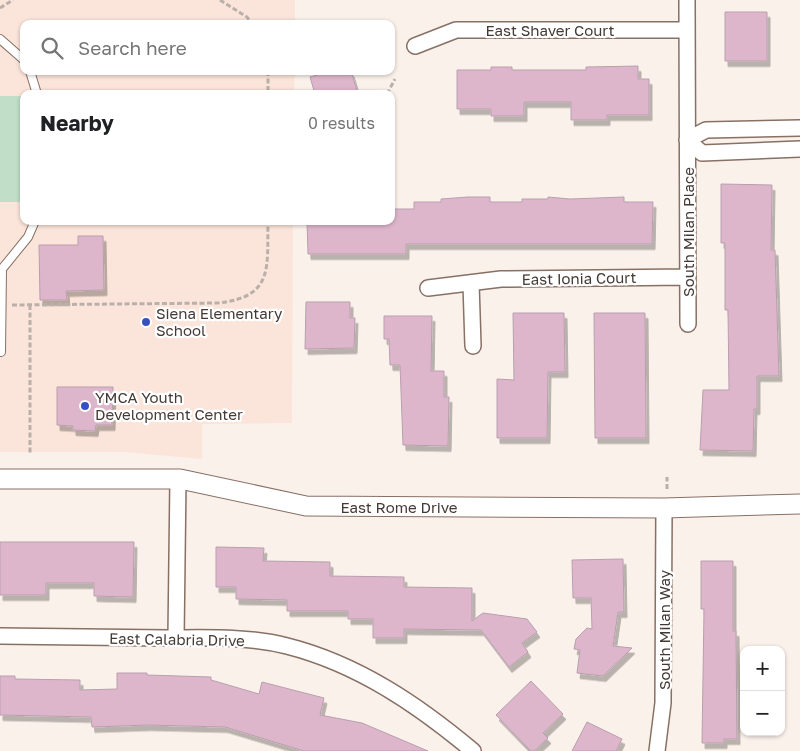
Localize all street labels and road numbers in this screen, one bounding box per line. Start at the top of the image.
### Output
street label: East Shaver Court [485,21,615,39]
street label: South Milan Place [679,167,697,297]
street label: East Ionia Court [521,268,637,288]
street label: East Rome Drive [340,498,458,516]
street label: South Milan Way [655,569,673,690]
street label: East Calabria Drive [109,629,245,649]

